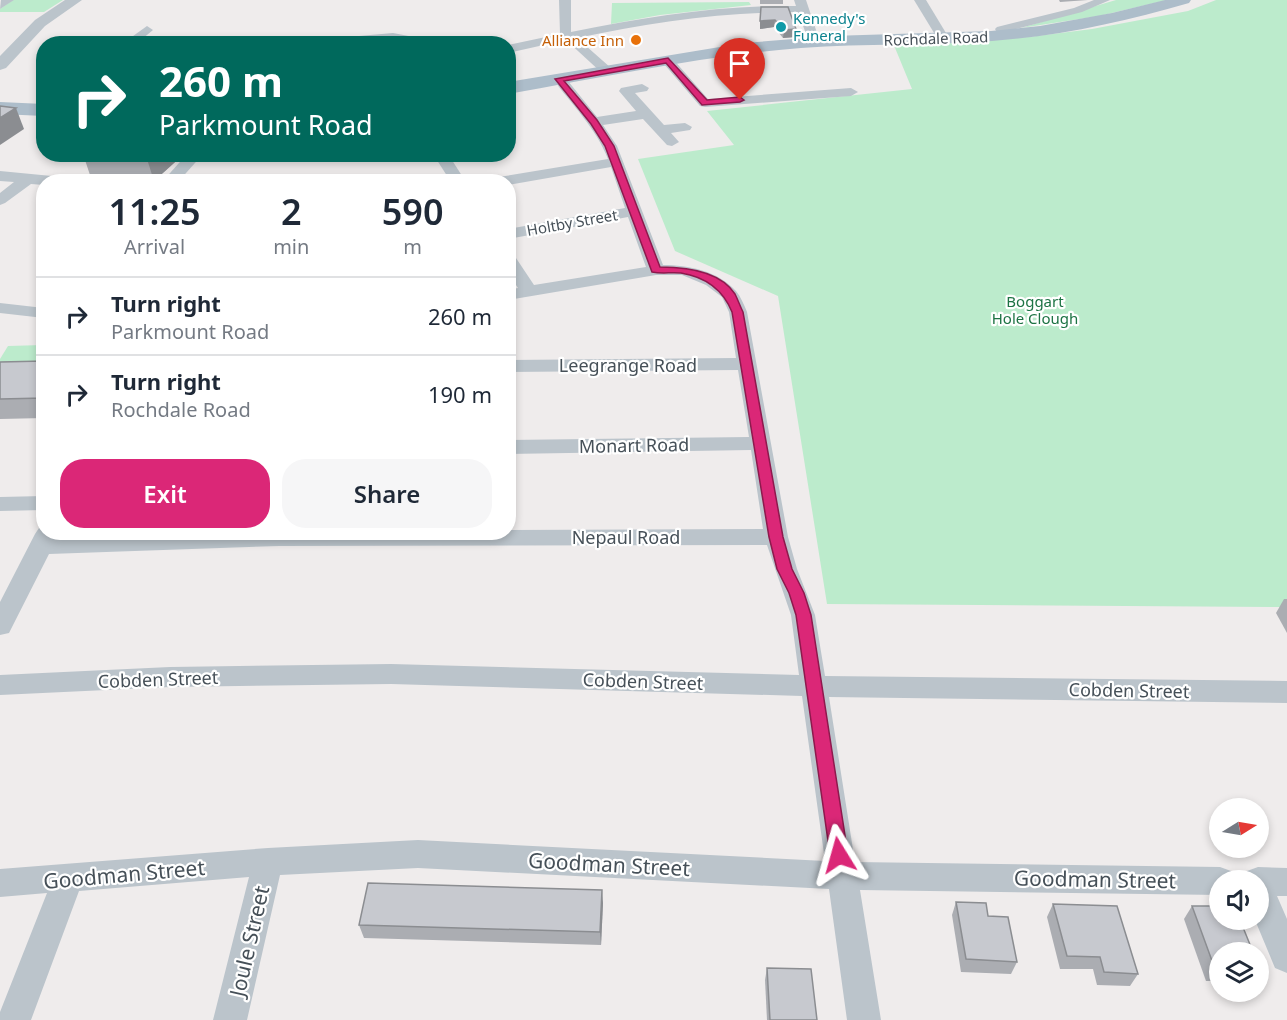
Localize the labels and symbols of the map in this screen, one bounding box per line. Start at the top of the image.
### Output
place label: Kennedy's Funeral [793,8,865,45]
marker: Kennedy's Funeral [774,20,788,34]
street label: Rochdale Road [883,26,989,50]
place label: Alliance Inn [542,30,624,50]
marker: Alliance Inn [629,33,643,47]
pin [714,38,765,100]
street label: Holtby Street [525,204,620,240]
park label: Boggart Hole Clough [992,291,1078,328]
street label: Leegrange Road [559,353,697,377]
street label: Monart Road [579,432,689,458]
street label: Nepaul Road [572,525,680,549]
street label: Cobden Street [97,665,219,693]
street label: Cobden Street [582,667,704,695]
street label: Cobden Street [1068,677,1190,703]
north arrow [1209,798,1269,858]
position arrow [807,823,871,887]
street label: Goodman Street [527,846,691,882]
street label: Goodman Street [42,853,206,895]
street label: Goodman Street [1014,864,1177,894]
street label: Joule Street [222,883,275,1001]

